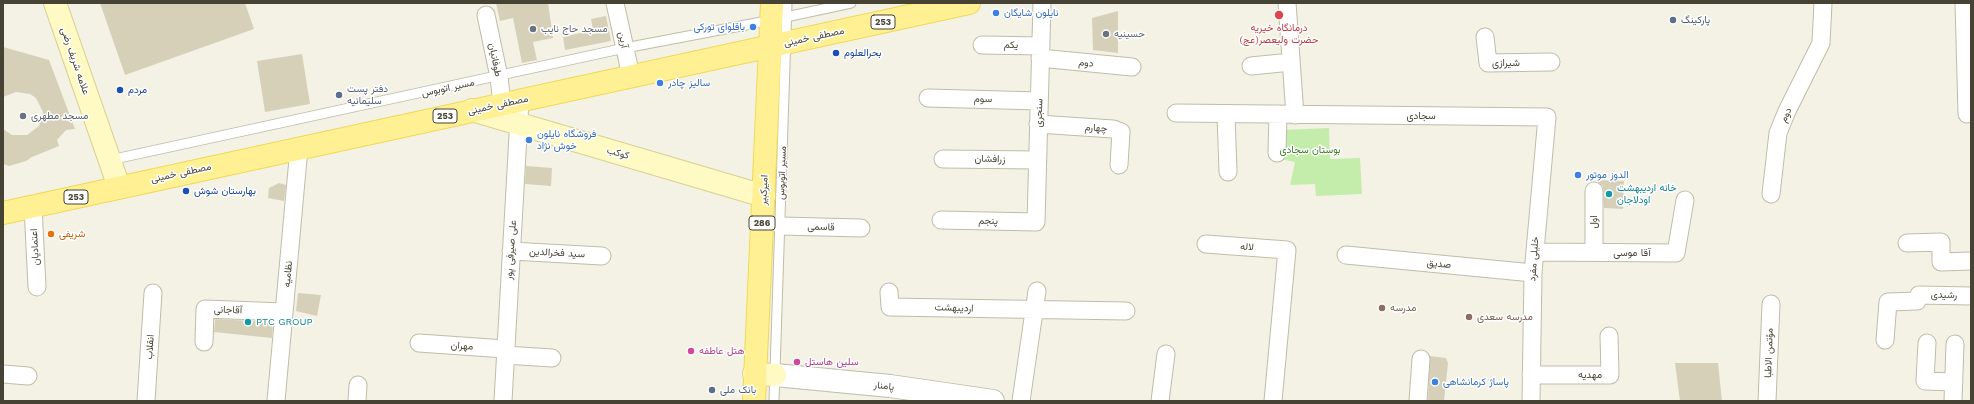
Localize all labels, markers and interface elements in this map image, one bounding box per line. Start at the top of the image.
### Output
place label: نايلون شايگان [1004,7,1058,19]
marker: نايلون شايگان [991,8,1001,18]
marker: درمانگاه خیریه حضرت ولیعصر(عج) [1273,9,1285,21]
place label: پارکینگ [1681,14,1710,26]
road number: 253 [871,15,895,29]
marker: پارکینگ [1668,15,1678,25]
place label: باقلوای تورکی [694,21,745,33]
marker: باقلوای تورکی [748,22,758,32]
place label: درمانگاه خیریه حضرت ولیعصر(عج) [1240,22,1318,46]
place label: مسجد حاج نایب [541,23,608,35]
marker: مسجد حاج نایب [528,24,538,34]
street label: مصطفی خمینی [783,25,845,49]
street label: علامه شریف رضی [58,26,92,96]
place label: حسینیه [1114,28,1145,40]
marker: حسینیه [1101,29,1111,39]
street label: آرین [615,31,631,49]
street label: یکم [1004,39,1018,51]
street label: طوفانیان [486,42,504,78]
place label: بحرالعلوم [844,47,881,59]
marker: بحرالعلوم [831,48,841,58]
street label: دوم [1078,56,1094,70]
street label: شیرازی [1492,57,1520,69]
street label: مسیر اتوبوس [420,77,476,99]
place label: سالیز چادر [668,77,710,89]
marker: سالیز چادر [655,78,665,88]
place label: دفتر پست سلیمانیه [347,83,388,106]
place label: مردم [128,84,147,96]
marker: مردم [115,85,125,95]
marker: دفتر پست سلیمانیه [334,90,344,100]
street label: مصطفی خمینی [467,93,529,117]
street label: سوم [974,93,992,105]
street label: سنجری [1032,98,1046,128]
street label: دوم [1777,106,1795,124]
road number: 253 [433,109,457,123]
place label: مسجد مطهری [31,110,88,122]
street label: سجادی [1406,110,1436,122]
marker: مسجد مطهری [18,111,28,121]
street label: چهارم [1084,121,1108,135]
place label: فروشگاه نایلون خوش نژاد [537,128,596,152]
marker: فروشگاه نایلون خوش نژاد [524,135,534,145]
street label: کوکب [605,144,631,162]
park label: بوستان سجادی [1279,144,1341,156]
street label: مسیر اتوبوس [775,146,789,200]
street label: زرافشان [975,153,1005,165]
street label: مصطفی خمینی [150,161,212,185]
place label: الدوز موتور [1586,169,1629,181]
marker: الدوز موتور [1573,170,1583,180]
street label: امیرکبیر [757,175,771,205]
place label: خانه اردیبهشت اودلاجان [1617,182,1677,206]
place label: بهارستان شوش [194,185,256,197]
marker: بهارستان شوش [181,186,191,196]
marker: خانه اردیبهشت اودلاجان [1604,189,1614,199]
road number: 253 [64,190,88,204]
street label: پنجم [978,215,998,227]
street label: اول [1588,215,1600,229]
road number: 286 [749,216,775,230]
street label: علی صیرفی پور [503,220,519,280]
street label: قاسمی [807,221,835,233]
street label: اعتمادیان [28,228,42,266]
place label: شریفی [59,228,85,240]
marker: شریفی [46,229,56,239]
street label: خلیلی مفرد [1526,236,1542,282]
street label: لاله [1240,241,1254,253]
street label: سید فخرالدین [529,246,585,260]
street label: آقا موسی [1613,247,1651,259]
street label: صدیق [1426,257,1452,271]
street label: نظامیه [281,260,295,288]
street label: رشیدی [1931,289,1957,301]
street label: اردیبهشت [934,301,974,315]
place label: مدرسه [1390,302,1416,314]
marker: مدرسه [1377,303,1387,313]
street label: آقاجانی [214,304,242,316]
place label: مدرسه سعدی [1477,311,1533,323]
marker: مدرسه سعدی [1464,312,1474,322]
place label: PTC GROUP [256,316,313,328]
marker: PTC GROUP [243,317,253,327]
street label: مؤتمن الاطبا [1762,328,1776,378]
street label: انقلاب [143,334,157,360]
street label: مهران [450,339,474,353]
place label: هتل عاطفه [699,345,744,357]
marker: هتل عاطفه [686,346,696,356]
place label: سلین هاستل [805,356,859,368]
marker: سلین هاستل [792,357,802,367]
street label: مهدیه [1578,369,1602,381]
place label: پاساژ کرمانشاهی [1443,376,1509,388]
marker: پاساژ کرمانشاهی [1430,377,1440,387]
street label: پامنار [873,379,895,393]
place label: بانک ملی [720,384,756,396]
marker: بانک ملی [707,385,717,395]

